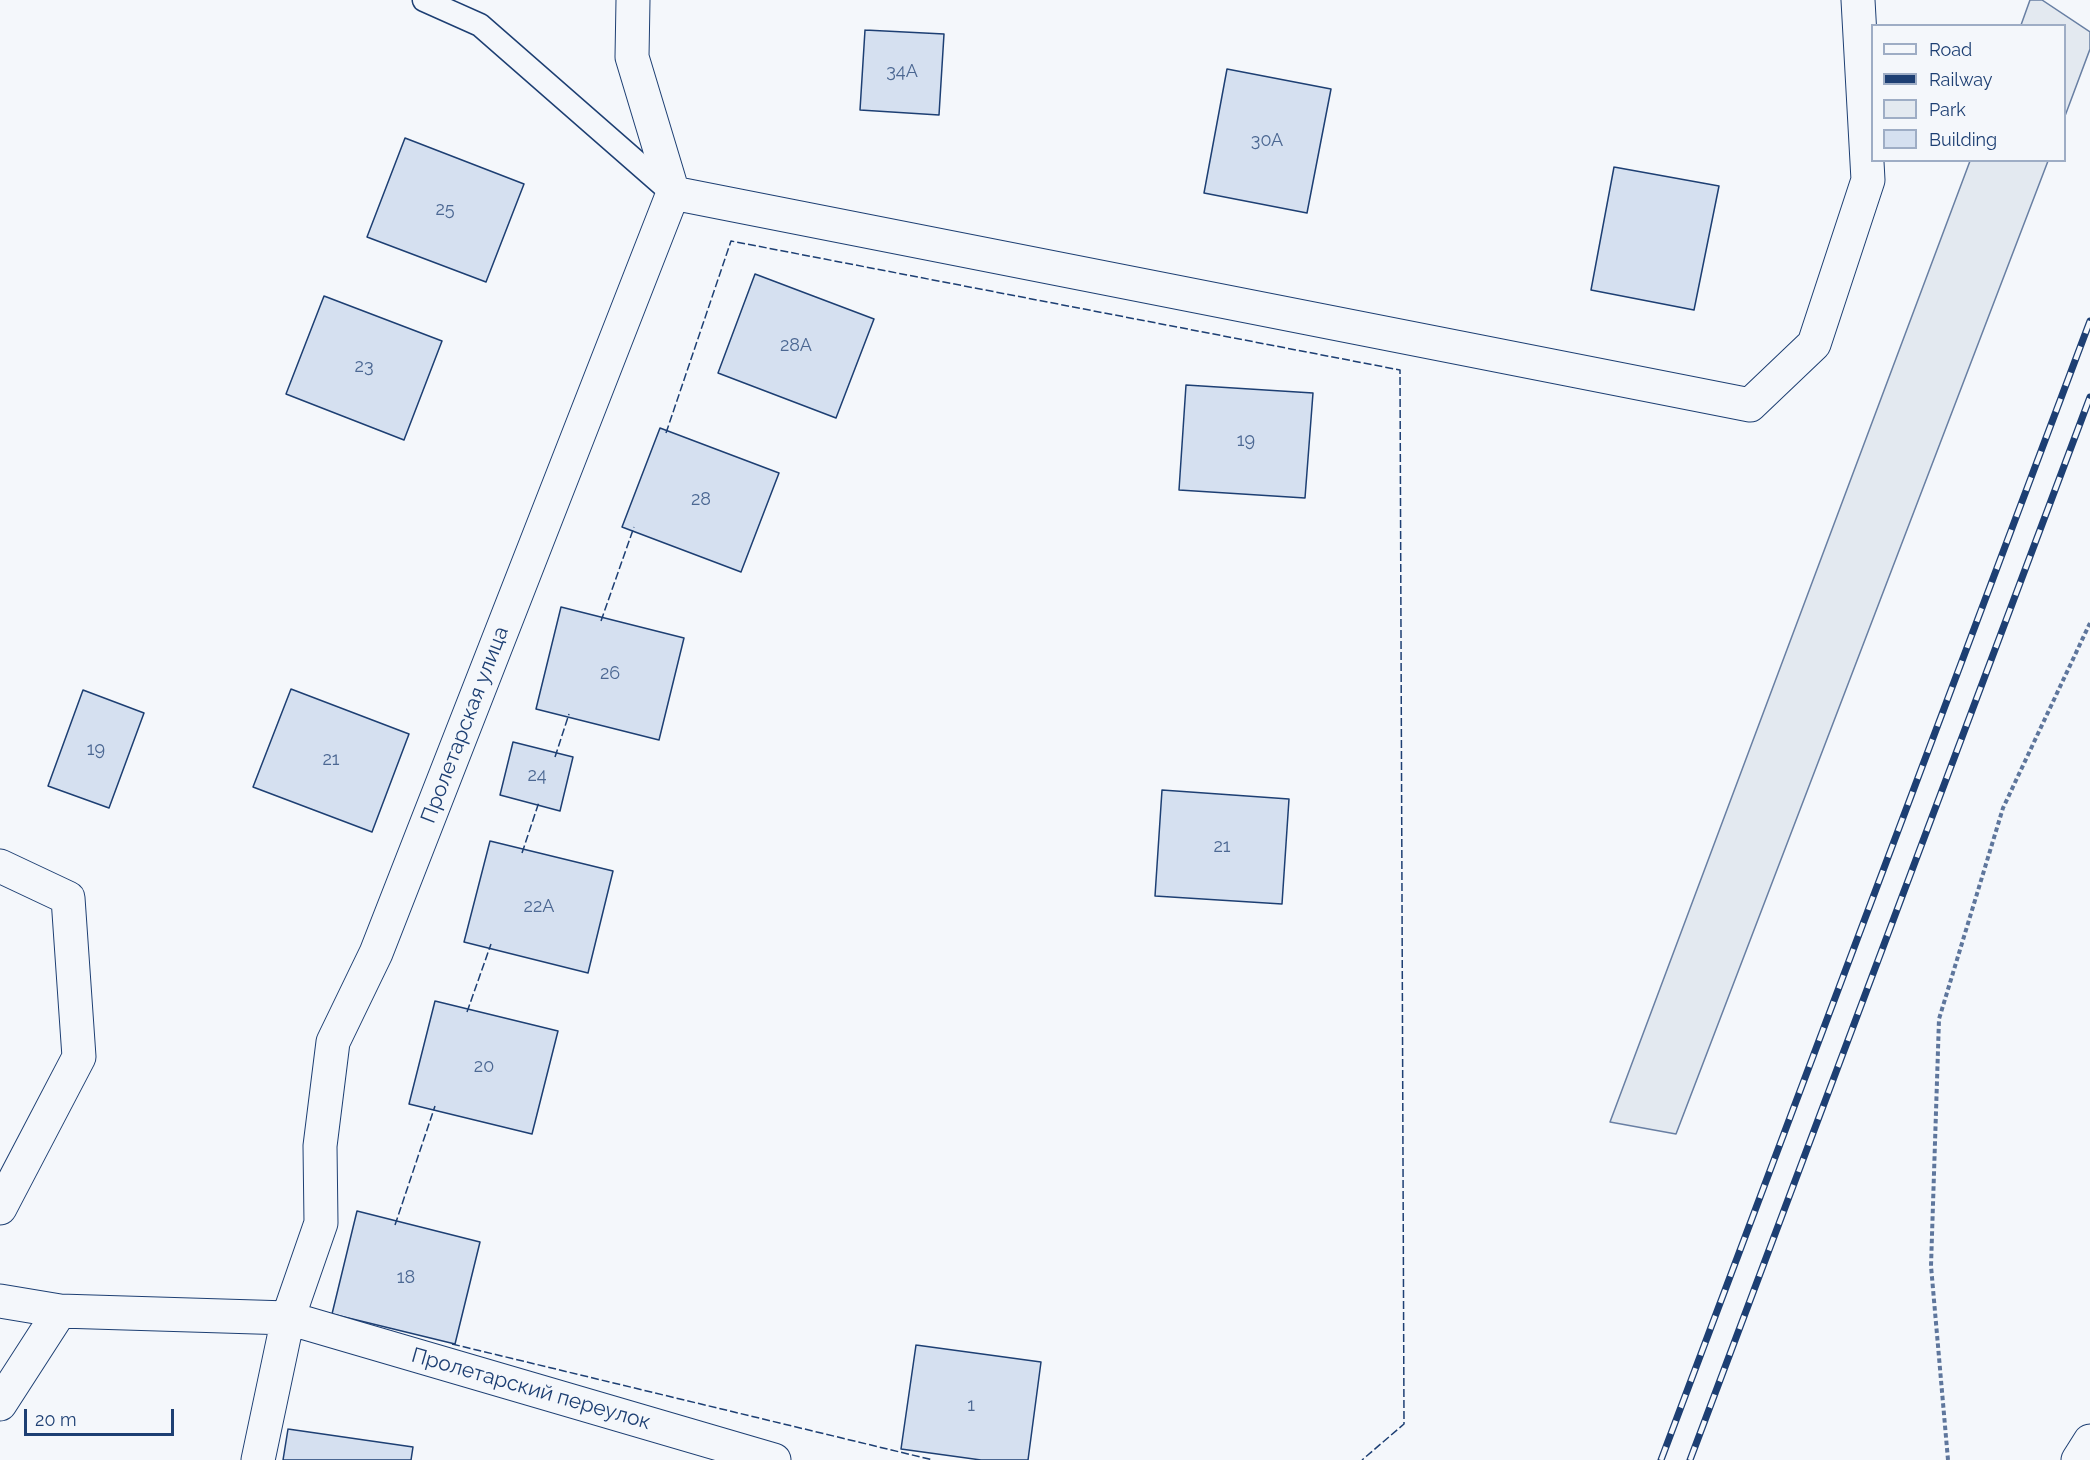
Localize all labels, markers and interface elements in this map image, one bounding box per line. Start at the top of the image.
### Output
legend [1871,24,2066,162]
text: Road [1929,39,1972,60]
house number: 34А [886,61,918,83]
text: Railway [1929,69,1993,90]
text: Park [1929,99,1966,120]
text: Building [1929,129,1997,150]
house number: 30А [1251,130,1283,152]
house number: 25 [435,199,455,221]
house number: 28А [780,335,812,357]
house number: 23 [355,356,373,378]
house number: 19 [1237,430,1255,452]
house number: 28 [691,489,711,511]
street label: Пролетарская улица [416,623,514,827]
house number: 26 [600,663,620,685]
house number: 19 [87,739,105,761]
house number: 21 [322,749,340,771]
house number: 24 [527,765,547,787]
house number: 21 [1213,836,1231,858]
house number: 22А [524,896,554,918]
house number: 20 [474,1056,494,1078]
house number: 18 [397,1267,415,1289]
street label: Пролетарский переулок [408,1343,654,1435]
house number: 1 [967,1395,975,1417]
scale bar [27,1397,177,1435]
text: 20 m [35,1409,77,1430]

